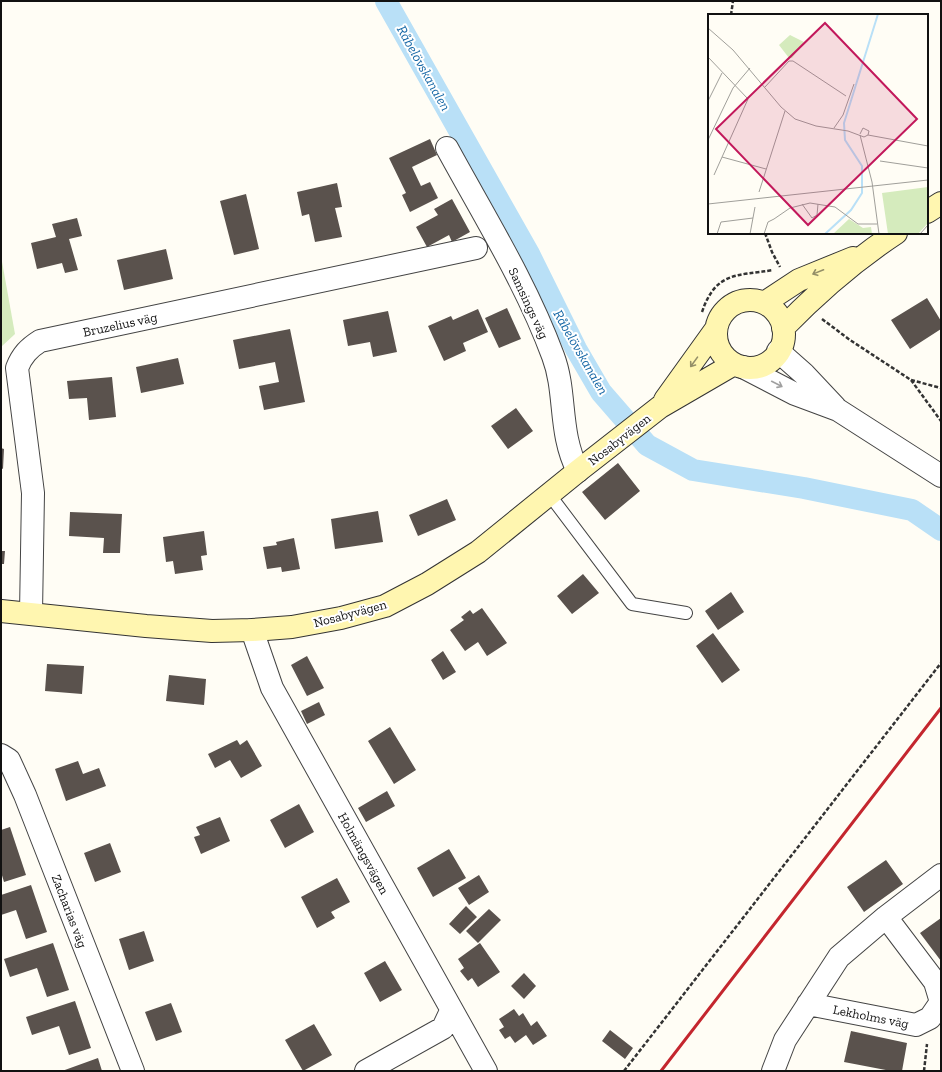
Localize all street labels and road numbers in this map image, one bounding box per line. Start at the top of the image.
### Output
street label: Samsings väg [506,265,552,341]
street label: Bruzelius väg [82,309,159,340]
street label: Nosabyvägen [585,410,654,468]
street label: Nosabyvägen [312,596,389,630]
street label: Holmängsvägen [335,810,392,897]
street label: Zacharias väg [49,873,90,950]
street label: Lekholms väg [832,1002,910,1031]

